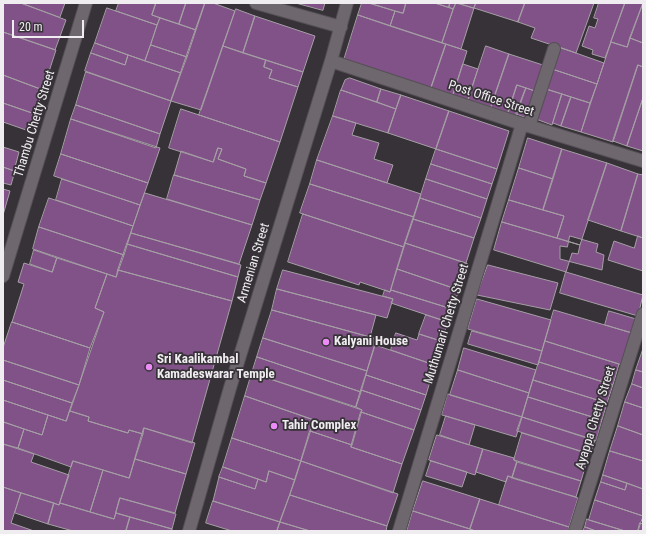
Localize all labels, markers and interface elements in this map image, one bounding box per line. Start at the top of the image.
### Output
scale bar [14,12,86,38]
text: 20 m [19,20,43,34]
street label: Thambu Chetty Street [11,69,59,179]
street label: Post Office Street [446,78,536,120]
street label: Armenian Street [234,221,274,305]
street label: Muthumari Chetty Street [421,262,473,386]
place label: Kalyani House [334,334,408,350]
marker: Kalyani House [321,337,331,347]
place label: Sri Kaalikambal Kamadeswarar Temple [157,352,275,383]
marker: Sri Kaalikambal Kamadeswarar Temple [144,362,154,372]
street label: Ayappa Chetty Street [573,365,619,471]
place label: Tahir Complex [282,418,356,434]
marker: Tahir Complex [269,421,279,431]

